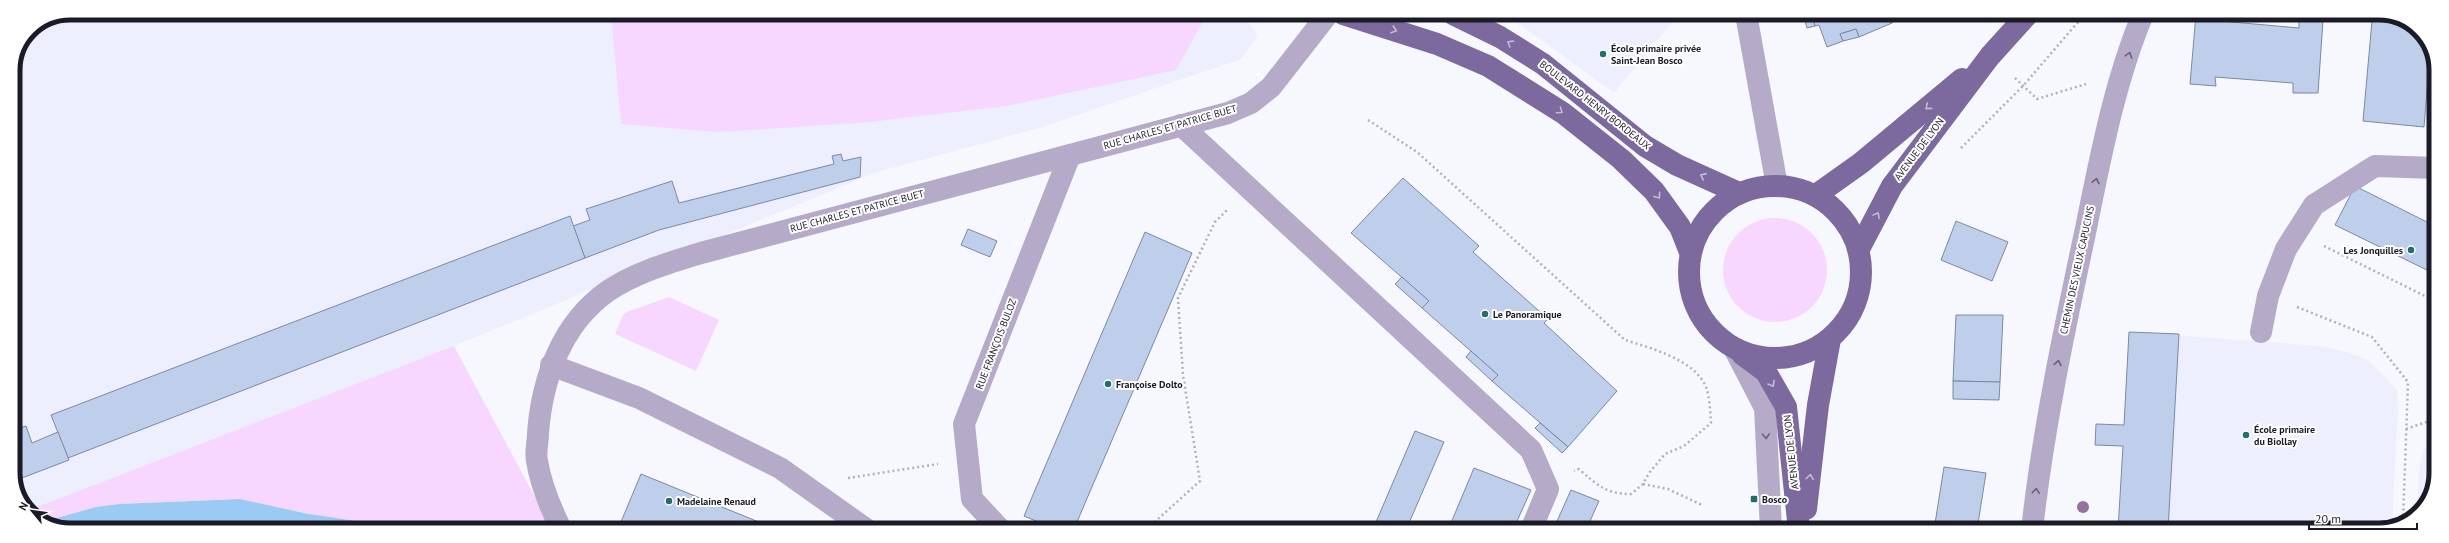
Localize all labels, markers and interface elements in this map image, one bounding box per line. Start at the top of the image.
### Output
one-way arrow [1390,26,1397,34]
one-way arrow [1507,41,1514,48]
place label: École primaire privée Saint-Jean Bosco [1611,42,1701,67]
marker: École primaire privée Saint-Jean Bosco [1598,49,1608,59]
one-way arrow [2125,52,2133,59]
street label: BOULEVARD HENRY BORDEAUX [1537,58,1653,152]
street label: RUE CHARLES ET PATRICE BUET [1102,102,1239,152]
one-way arrow [1925,103,1932,110]
one-way arrow [1555,106,1562,113]
street label: AVENUE DE LYON [1891,115,1947,183]
one-way arrow [1700,173,1708,181]
one-way arrow [2091,178,2099,184]
street label: RUE CHARLES ET PATRICE BUET [789,187,926,235]
one-way arrow [1653,192,1660,199]
street label: CHEMIN DES VIEUX CAPUCINS [2057,205,2097,335]
one-way arrow [1872,212,1880,219]
place label: Les Jonquilles [2344,244,2403,257]
marker: Les Jonquilles [2406,245,2416,255]
street label: RUE FRANÇOIS BULOZ [973,296,1019,391]
place label: Le Panoramique [1493,308,1562,321]
marker: Le Panoramique [1480,309,1490,319]
one-way arrow [2054,360,2062,366]
place label: Françoise Dolto [1116,378,1183,391]
marker: Françoise Dolto [1103,379,1113,389]
one-way arrow [1768,380,1775,387]
street label: AVENUE DE LYON [1781,414,1801,490]
place label: École primaire du Biollay [2254,423,2315,448]
marker: École primaire du Biollay [2241,430,2251,440]
one-way arrow [1762,433,1770,439]
one-way arrow [1805,474,1814,480]
one-way arrow [2031,488,2040,494]
north arrow [12,491,52,531]
place label: Bosco [1762,493,1788,506]
marker: Bosco [1749,494,1759,504]
place label: Madelaine Renaud [677,495,756,508]
marker: Madelaine Renaud [664,496,674,506]
text: N [15,500,31,513]
scale bar [2309,505,2417,531]
text: 20 m [2315,511,2341,526]

